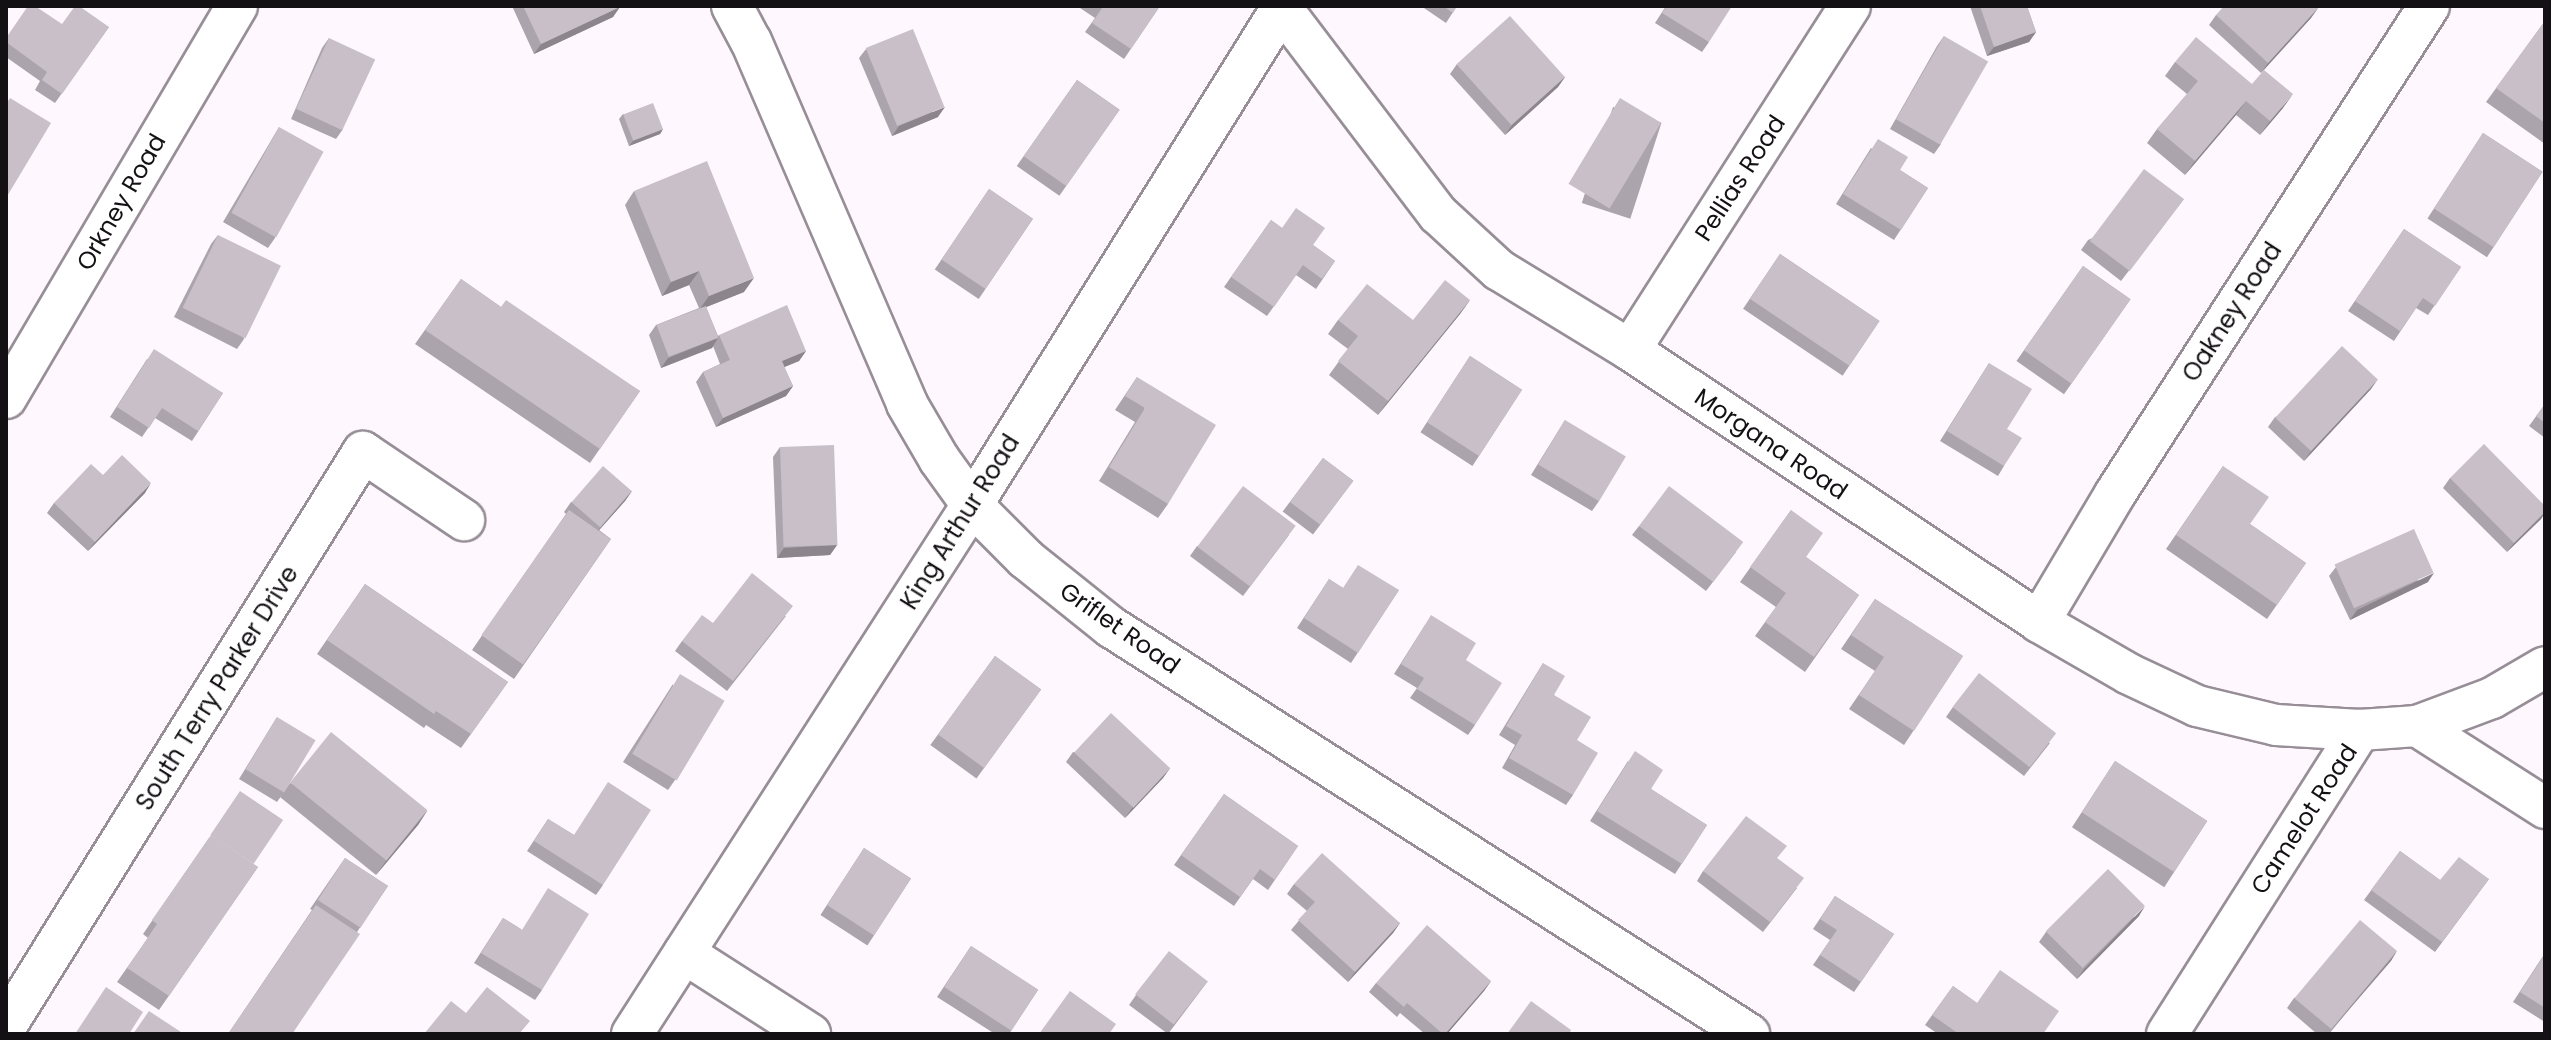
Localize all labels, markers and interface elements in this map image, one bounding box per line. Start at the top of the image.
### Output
street label: Pellias Road [1689,110,1791,246]
street label: Orkney Road [70,129,172,275]
street label: Oakney Road [2176,237,2288,387]
street label: Morgana Road [1689,382,1853,506]
street label: King Arthur Road [895,429,1025,615]
street label: South Terry Parker Drive [130,560,304,816]
street label: Griflet Road [1055,576,1185,680]
street label: Camelot Road [2245,739,2363,899]

